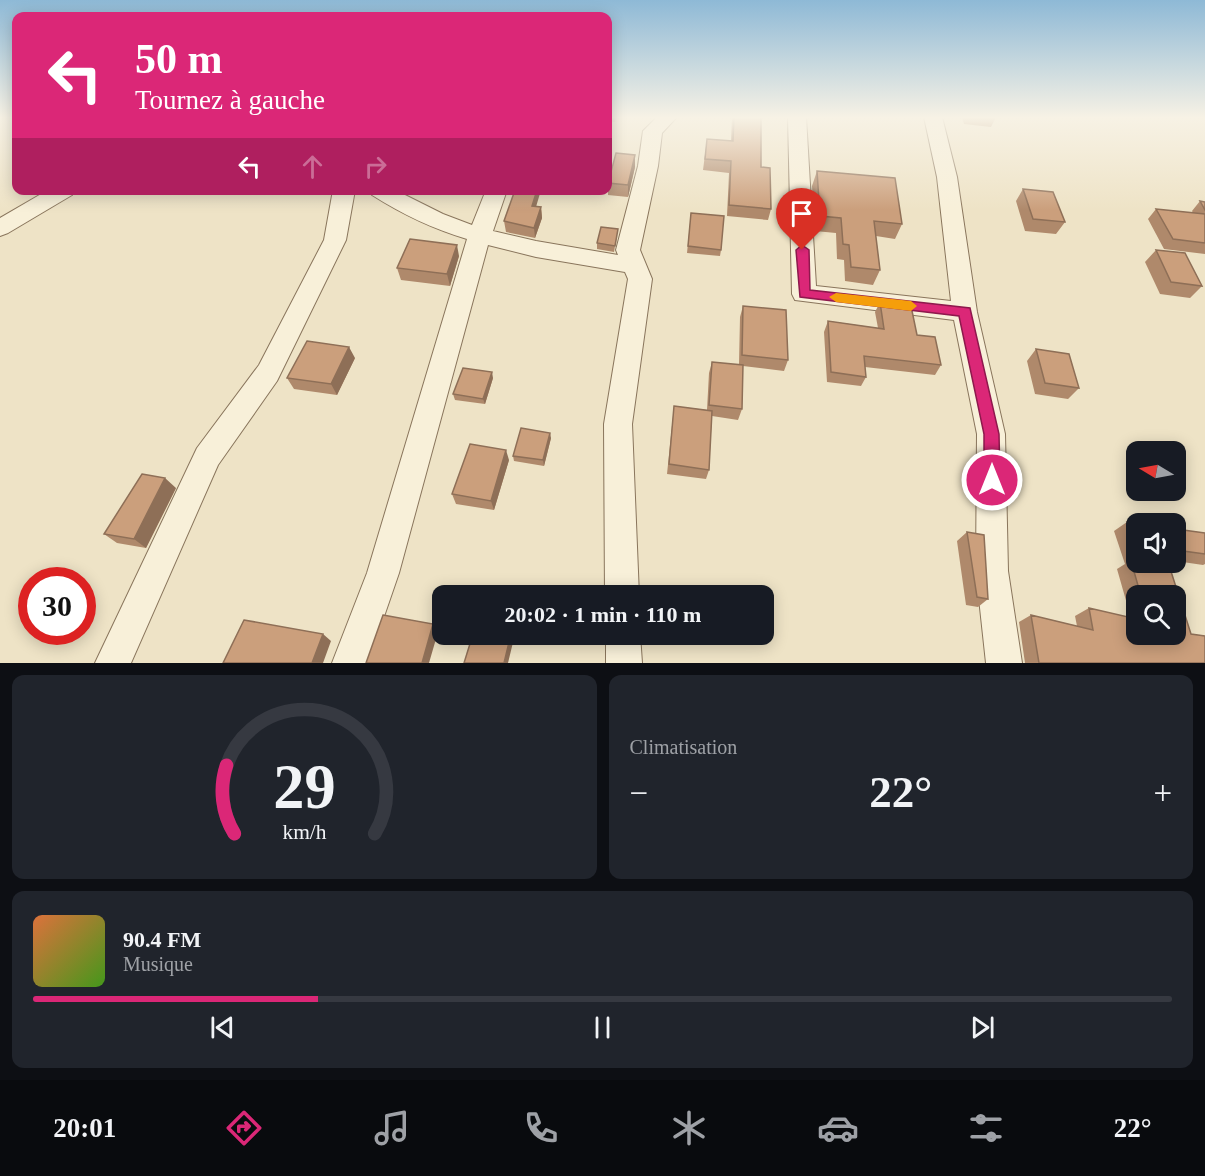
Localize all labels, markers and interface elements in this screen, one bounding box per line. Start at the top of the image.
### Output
icon: left [36,36,114,114]
text: 50 m [135,36,223,82]
text: Tournez à gauche [135,85,325,115]
icon: left [233,150,266,183]
icon: ahead [296,150,329,183]
icon: right [359,150,392,183]
pin [776,188,827,250]
icon: arrive [785,197,818,230]
north arrow [1126,441,1186,501]
map controls [1126,441,1186,645]
position arrow [960,448,1024,512]
button: sound [1126,513,1186,573]
speed limit sign: 30 [18,567,96,645]
button: search [1126,585,1186,645]
text: 20:02 · 1 min · 110 m [505,602,701,627]
text: Climatisation [630,736,737,758]
text: 29 [273,752,335,821]
text: 22° [869,767,932,817]
text: − [630,775,648,811]
text: + [1153,775,1172,811]
text: km/h [282,820,327,844]
text: 90.4 FM [123,927,201,952]
text: Musique [123,953,193,975]
icon: previous [206,1011,239,1044]
icon: pause [586,1011,619,1044]
icon: next [966,1011,999,1044]
icon: directions [223,1107,265,1149]
icon: music [371,1107,413,1149]
icon: phone [520,1107,562,1149]
icon: climate [668,1107,710,1149]
icon: car [817,1107,859,1149]
icon: filters [965,1107,1007,1149]
text: 20:01 [53,1113,116,1143]
text: 22° [1114,1113,1152,1143]

